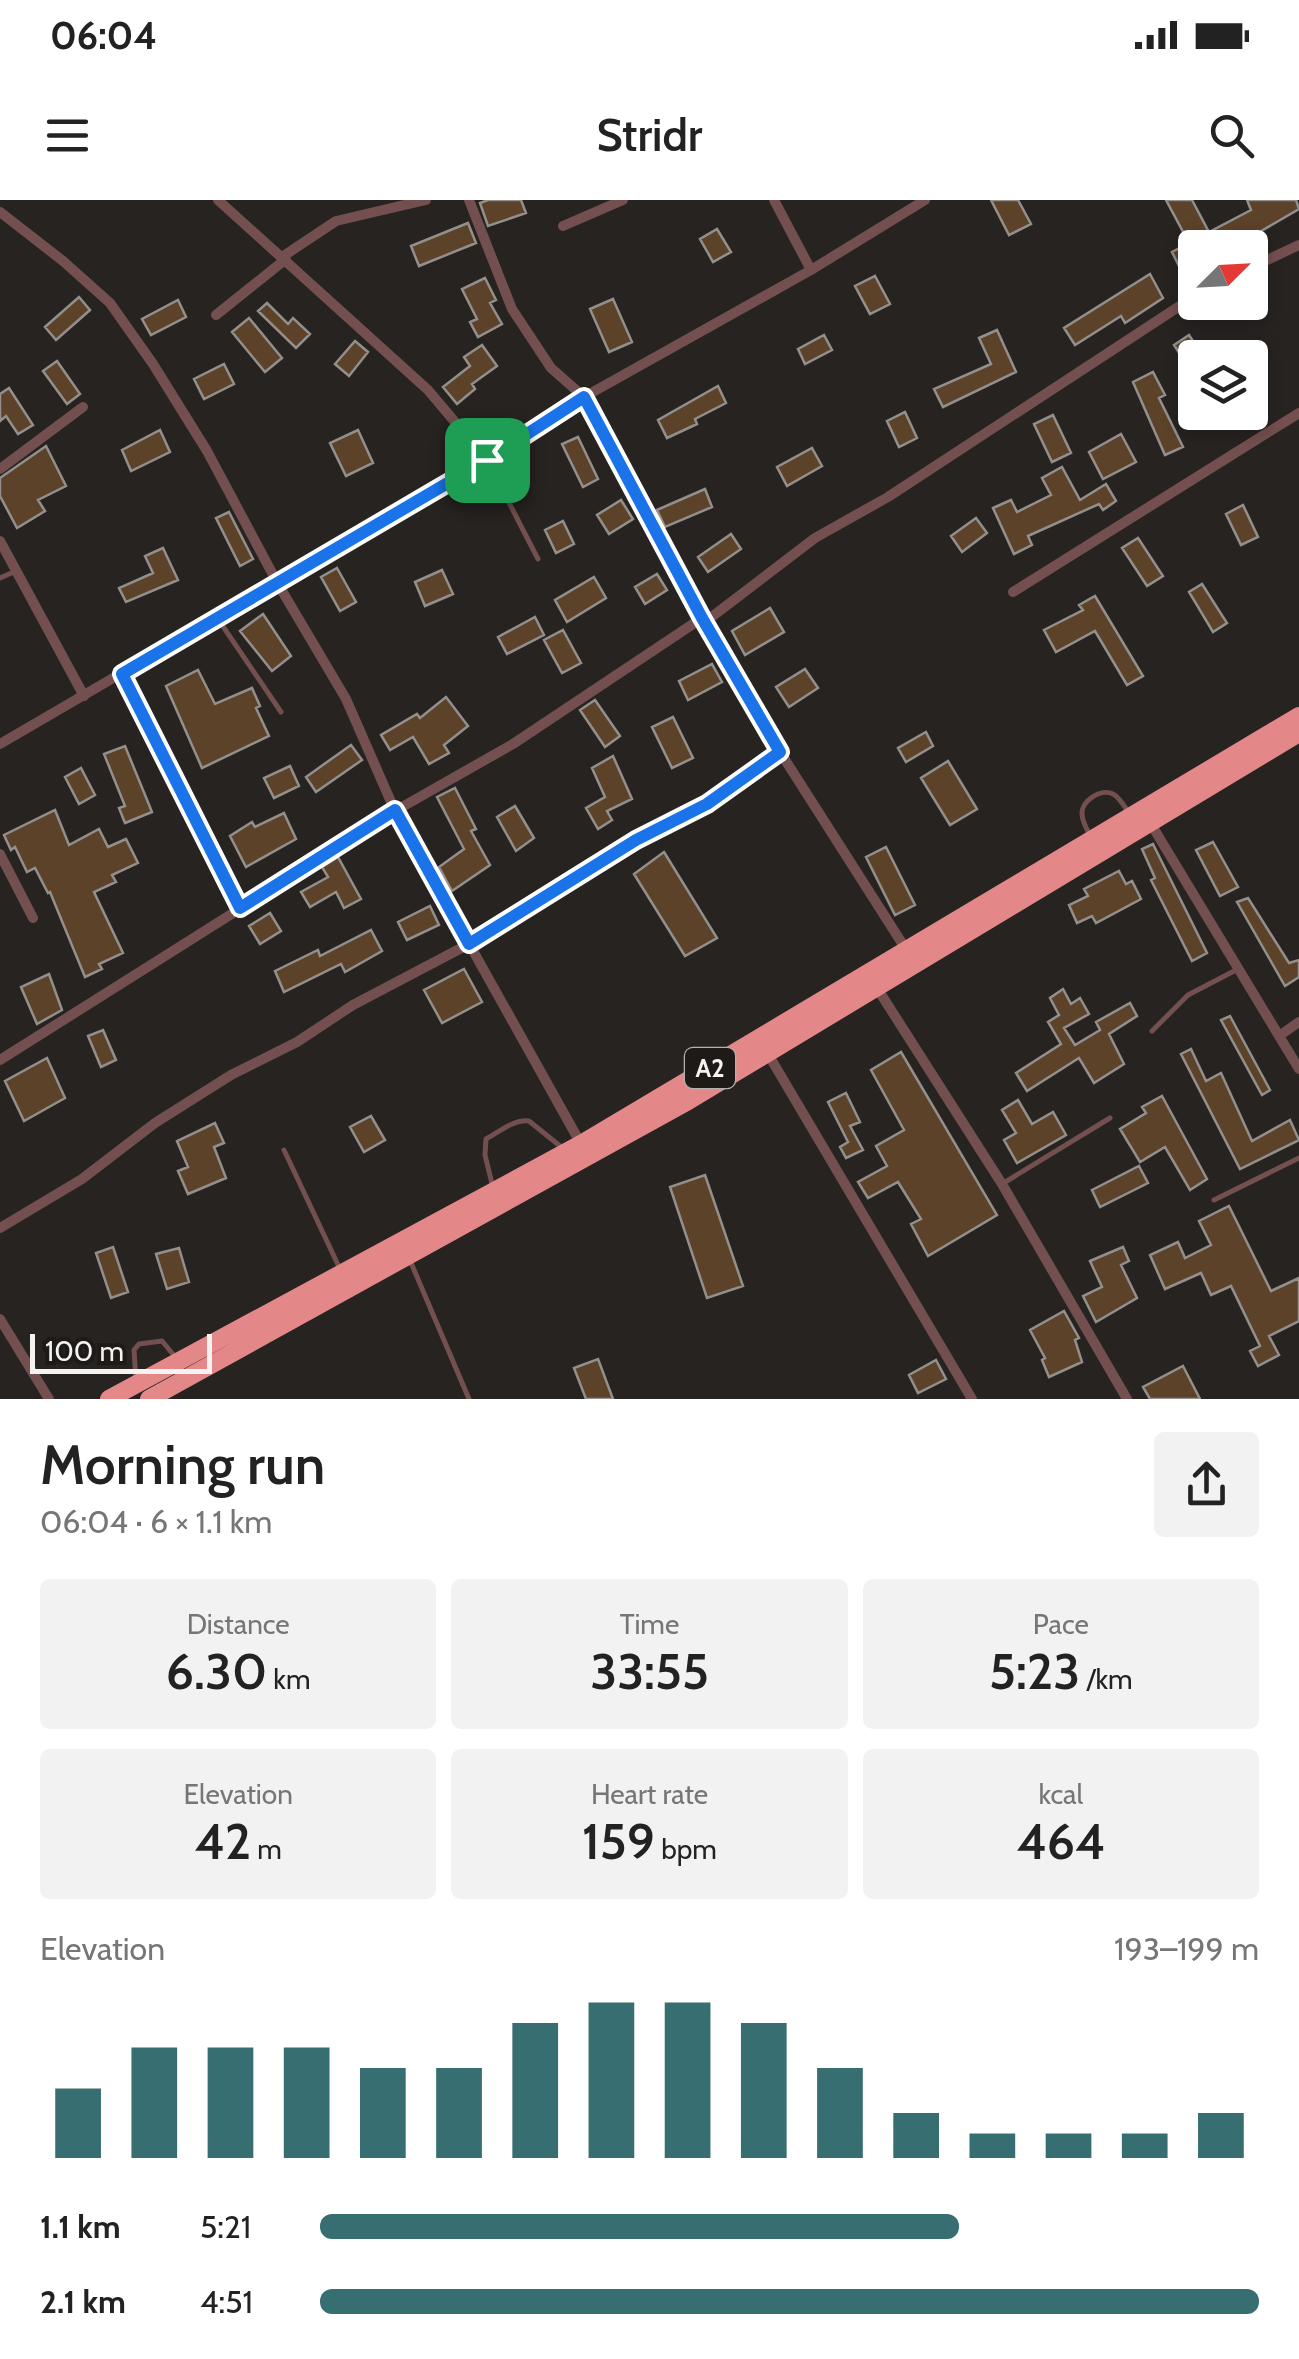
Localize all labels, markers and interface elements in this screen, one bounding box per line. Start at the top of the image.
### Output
text: 06:04 [50,12,157,59]
icon: menu [40,108,95,163]
text: Stridr [597,108,702,162]
icon: search [1204,108,1259,163]
north arrow [1178,230,1268,320]
map controls [1178,230,1268,430]
button: layers [1178,340,1268,430]
pin [445,418,530,503]
icon: arrive [460,433,515,488]
road number: A2 [685,1048,735,1088]
scale bar [30,1329,212,1374]
text: 100 m [45,1334,124,1368]
text: Morning run [40,1431,325,1498]
button: share [1154,1432,1259,1537]
text: 06:04 · 6 × 1.1 km [40,1502,272,1541]
text: Distance [187,1607,290,1641]
text: Time [620,1607,679,1641]
text: Pace [1033,1607,1089,1641]
text: 6.30 [166,1641,267,1702]
text: 33:55 [590,1641,709,1702]
text: 5:23 [989,1641,1080,1702]
text: km [267,1662,310,1696]
text: /km [1080,1662,1133,1696]
text: Elevation [183,1777,293,1811]
text: Heart rate [591,1777,708,1811]
text: kcal [1038,1777,1083,1811]
text: 42 [194,1811,251,1872]
text: 159 [582,1811,655,1872]
text: 464 [1016,1811,1105,1872]
text: m [251,1832,282,1866]
text: bpm [655,1832,717,1866]
text: Elevation [40,1929,165,1968]
text: 193–199 m [1114,1929,1259,1968]
text: 1.1 km [40,2207,121,2246]
text: 5:21 [200,2207,251,2246]
text: 2.1 km [40,2282,126,2321]
text: 4:51 [200,2282,253,2321]

